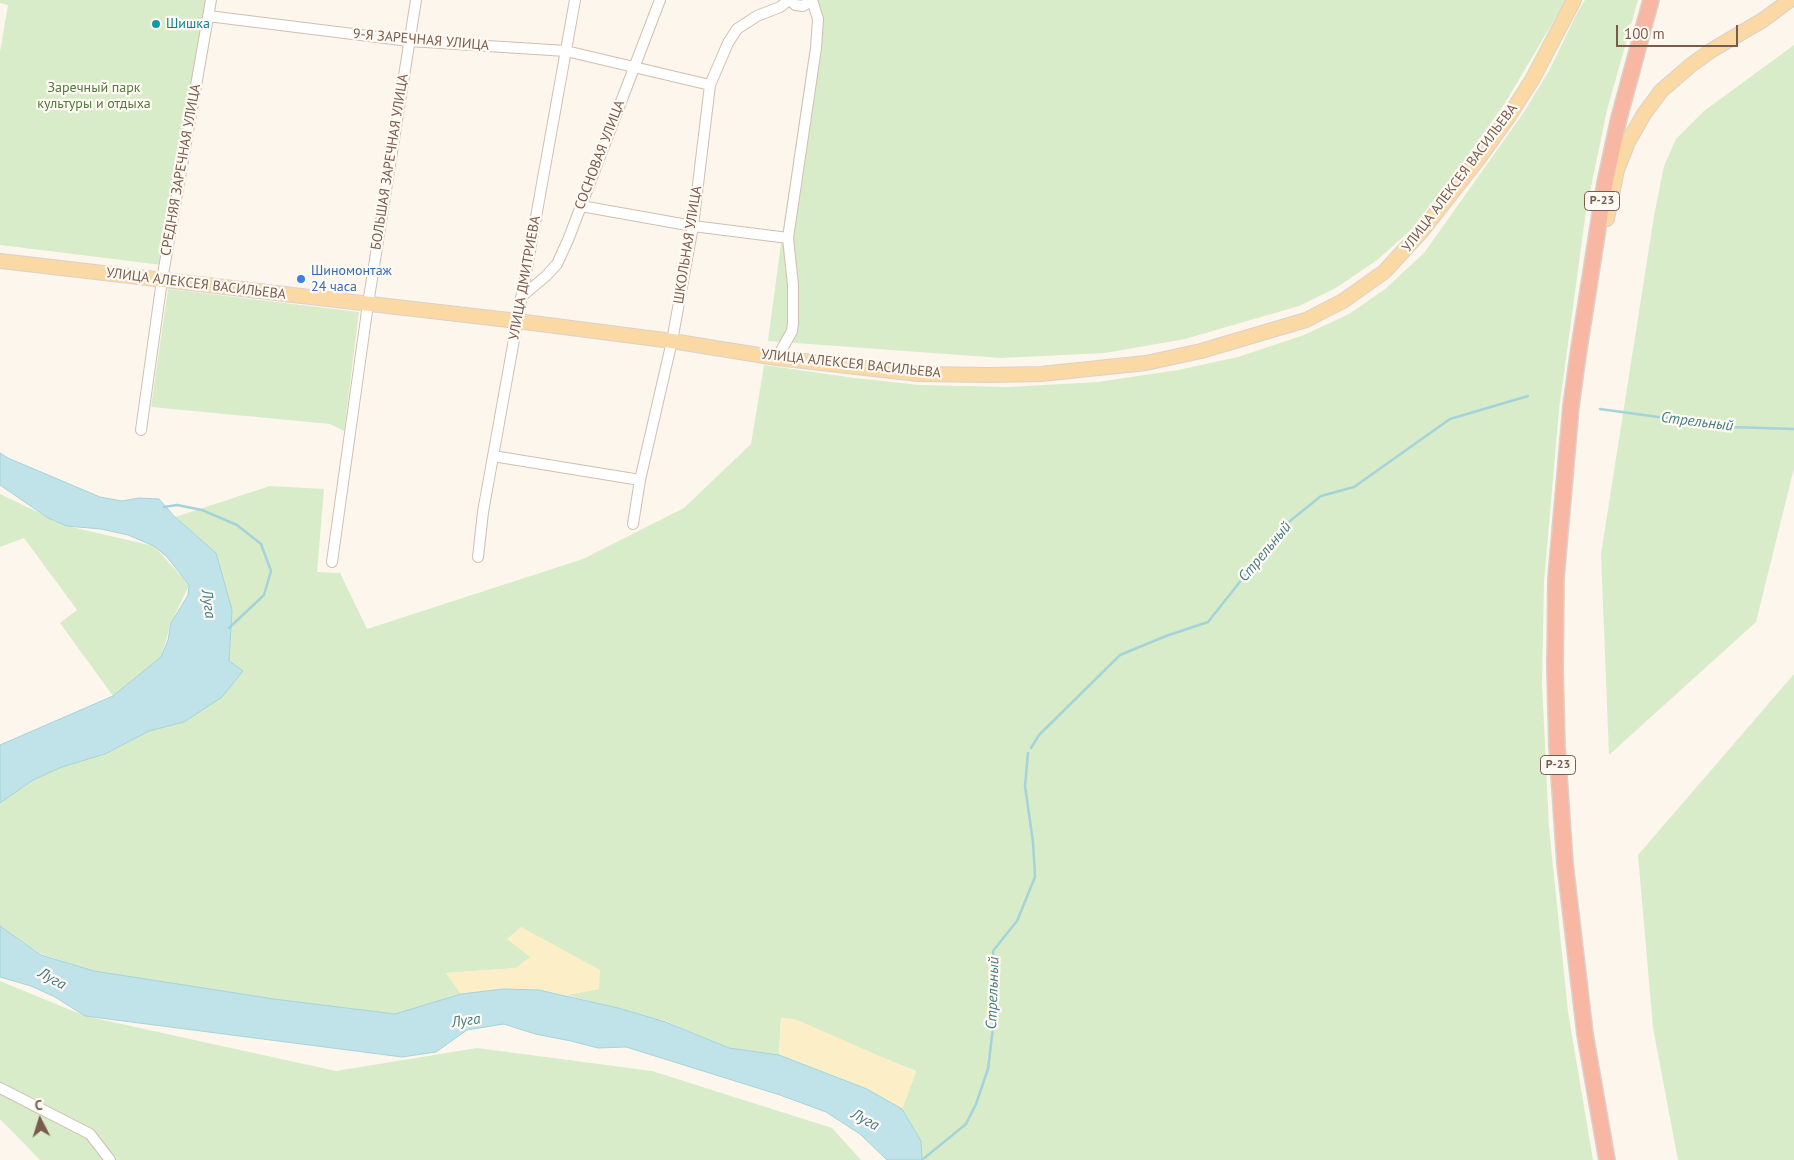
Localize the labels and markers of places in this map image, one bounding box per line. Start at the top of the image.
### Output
place label: Шишка [166,16,210,32]
marker: Шишка [150,18,162,30]
place label: Шиномонтаж 24 часа [311,263,392,296]
marker: Шиномонтаж 24 часа [295,273,307,285]

